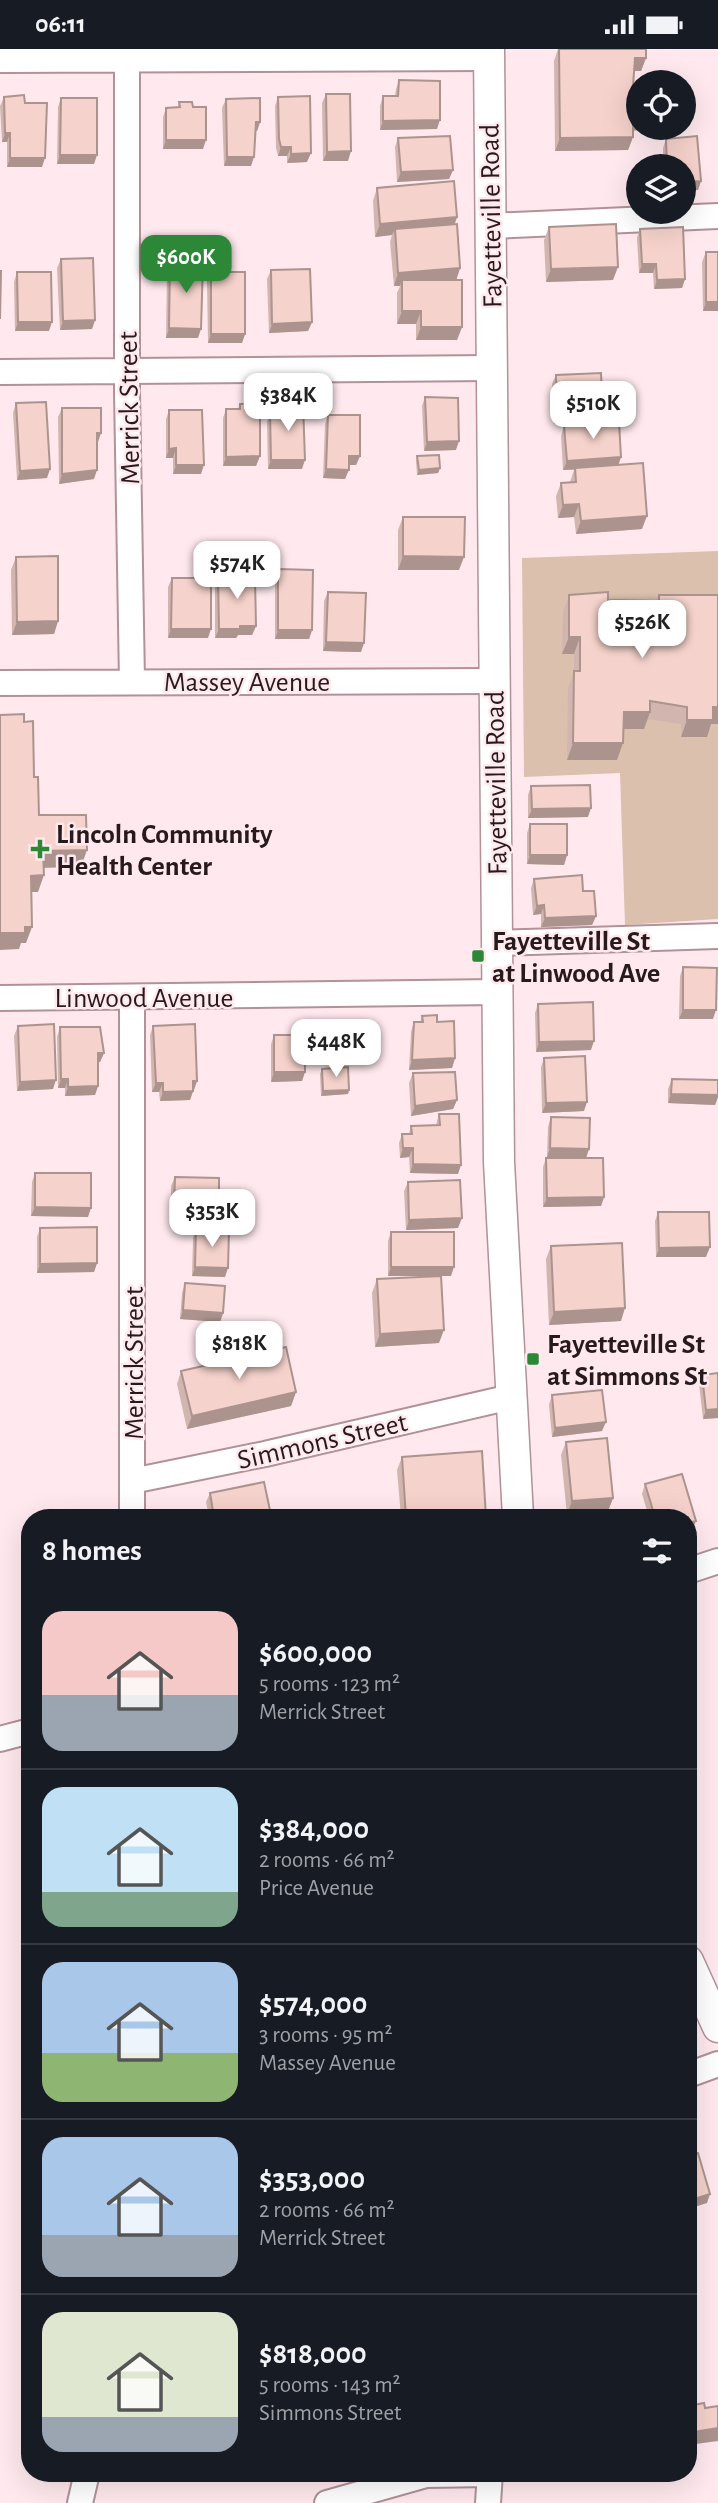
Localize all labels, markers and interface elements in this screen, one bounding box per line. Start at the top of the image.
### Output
text: 06:11 [35,11,86,37]
map controls [626,70,696,224]
button: locate [626,70,696,140]
street label: Fayetteville Road [476,124,508,308]
button: layers [626,154,696,224]
pin: $600K [137,236,235,295]
text: $600K [157,246,215,269]
street label: Merrick Street [115,331,145,485]
pin: $384K [239,373,337,433]
pin: $510K [544,381,642,441]
text: $384K [260,384,316,407]
text: $510K [566,392,620,415]
pin: $574K [188,541,286,601]
text: $574K [209,552,265,575]
pin: $526K [593,601,691,660]
text: $526K [614,611,670,634]
street label: Massey Avenue [164,669,330,697]
street label: Fayetteville Road [481,691,513,875]
place label: Lincoln Community Health Center [56,821,273,881]
marker: Lincoln Community Health Center [30,839,50,859]
place label: Fayetteville St at Linwood Ave [492,928,660,988]
marker: Fayetteville St at Linwood Ave [470,948,486,964]
street label: Linwood Avenue [54,985,234,1013]
pin: $448K [287,1019,385,1079]
text: $448K [307,1030,365,1053]
pin: $353K [163,1189,261,1249]
text: $353K [185,1200,239,1223]
street label: Merrick Street [121,1286,149,1440]
pin: $818K [190,1321,288,1381]
place label: Fayetteville St at Simmons St [547,1331,708,1391]
text: $818K [212,1332,266,1355]
marker: Fayetteville St at Simmons St [525,1351,541,1367]
street label: Simmons Street [235,1409,410,1475]
icon: filters [638,1532,676,1570]
text: 8 homes [42,1536,142,1566]
text: $600,000 [259,1638,372,1668]
icon: home [98,1639,182,1723]
text: 5 rooms · 123 m² [259,1673,400,1696]
text: Merrick Street [259,1701,385,1724]
text: $384,000 [259,1814,369,1844]
icon: home [98,1815,182,1899]
text: 2 rooms · 66 m² [259,1849,395,1872]
text: Price Avenue [259,1877,374,1900]
text: $574,000 [259,1989,367,2019]
icon: home [98,1990,182,2074]
text: 3 rooms · 95 m² [259,2024,392,2047]
text: Massey Avenue [259,2052,396,2075]
text: $353,000 [259,2164,365,2194]
icon: home [98,2165,182,2249]
text: 2 rooms · 66 m² [259,2199,395,2222]
text: Merrick Street [259,2227,385,2250]
text: $818,000 [259,2339,367,2369]
icon: home [98,2340,182,2424]
text: 5 rooms · 143 m² [259,2374,401,2397]
text: Simmons Street [259,2402,401,2425]

